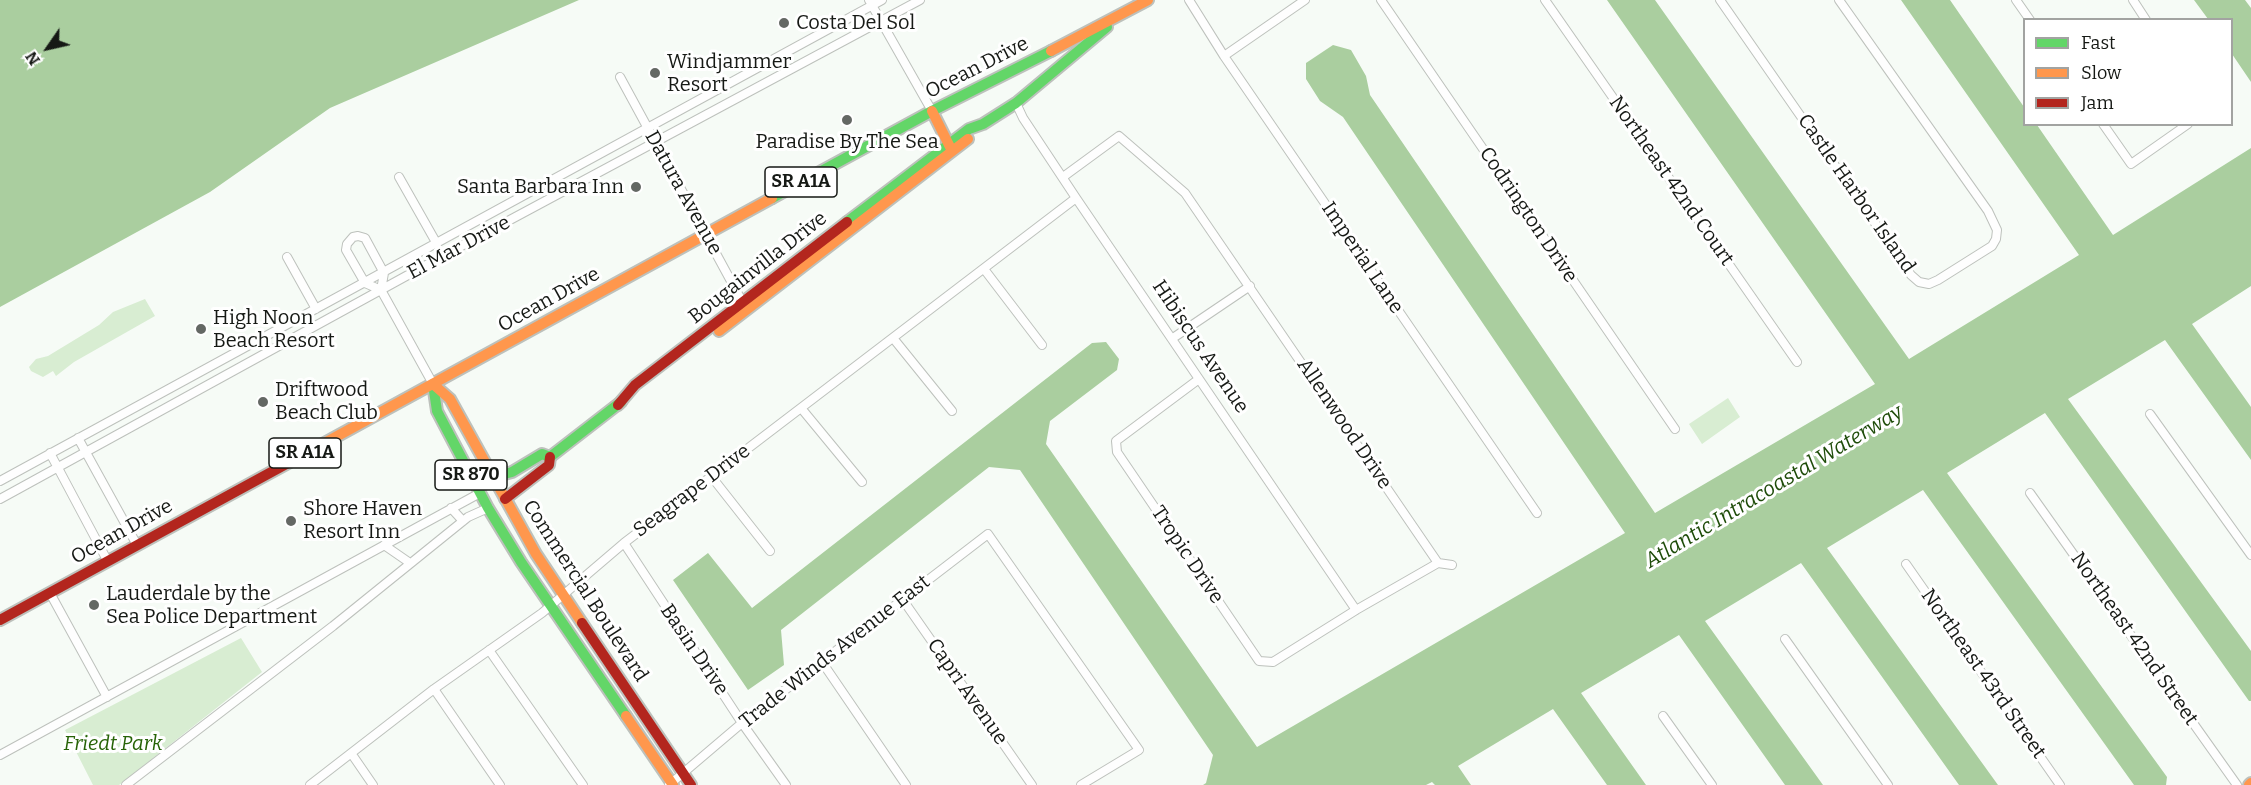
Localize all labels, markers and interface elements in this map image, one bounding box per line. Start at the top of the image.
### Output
place label: Costa Del Sol [796,11,915,35]
marker: Costa Del Sol [777,16,791,30]
north arrow [18,18,78,78]
legend [2023,18,2233,126]
street label: Ocean Drive [921,32,1033,104]
text: Fast [2081,32,2116,54]
text: N [21,48,44,69]
place label: Windjammer Resort [667,50,791,97]
text: Slow [2081,62,2121,84]
marker: Windjammer Resort [648,66,662,80]
street label: Northeast 42nd Court [1603,92,1739,270]
text: Jam [2081,92,2114,114]
street label: Castle Harbor Island [1792,110,1920,278]
marker: Paradise By The Sea [840,113,854,127]
street label: Datura Avenue [639,127,727,259]
place label: Paradise By The Sea [755,130,939,154]
street label: Codrington Drive [1474,143,1582,287]
road number: SR A1A [765,167,837,197]
place label: Santa Barbara Inn [457,175,624,199]
marker: Santa Barbara Inn [629,180,643,194]
street label: Imperial Lane [1316,198,1408,318]
street label: Bougainvilla Drive [684,207,832,329]
street label: El Mar Drive [404,211,514,285]
street label: Ocean Drive [494,262,604,338]
street label: Hibiscus Avenue [1147,276,1253,418]
place label: High Noon Beach Resort [213,306,335,353]
marker: High Noon Beach Resort [194,322,208,336]
street label: Allenwood Drive [1291,354,1397,494]
place label: Driftwood Beach Club [275,378,378,425]
marker: Driftwood Beach Club [256,395,270,409]
water label: Atlantic Intracoastal Waterway [1640,400,1908,574]
road number: SR A1A [269,438,341,468]
street label: Seagrape Drive [629,439,755,543]
road number: SR 870 [435,460,507,490]
street label: Ocean Drive [67,494,177,570]
street label: Commercial Boulevard [517,496,653,686]
place label: Shore Haven Resort Inn [303,497,422,544]
street label: Tropic Drive [1146,502,1228,608]
marker: Shore Haven Resort Inn [284,514,298,528]
street label: Northeast 42nd Street [2065,548,2203,730]
street label: Trade Winds Avenue East [735,570,935,734]
place label: Lauderdale by the Sea Police Department [106,582,317,629]
street label: Northeast 43rd Street [1915,585,2051,763]
marker: Lauderdale by the Sea Police Department [87,598,101,612]
street label: Basin Drive [655,600,733,700]
street label: Capri Avenue [922,634,1012,750]
park label: Friedt Park [63,732,163,756]

